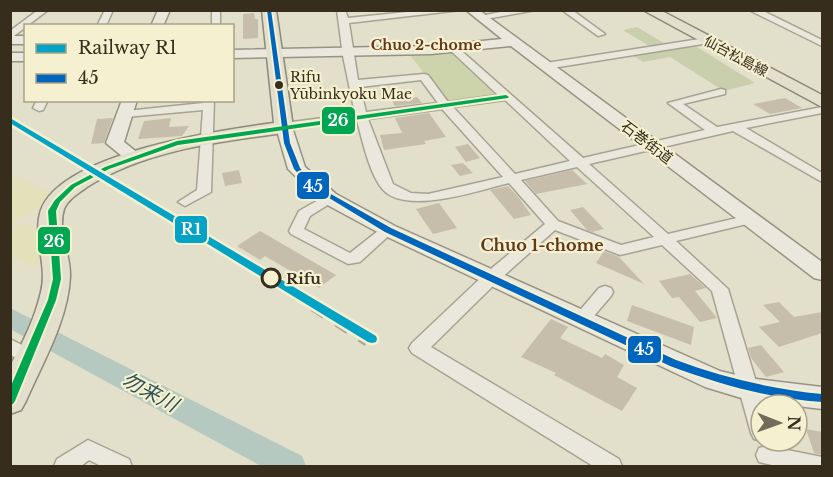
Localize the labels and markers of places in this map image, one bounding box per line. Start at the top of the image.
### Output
place label: Rifu Yūbinkyoku Mae [289,68,412,103]
marker: Rifu Yūbinkyoku Mae [273,79,285,91]
marker: Rifu [261,268,281,288]
place label: Rifu [286,269,321,288]

